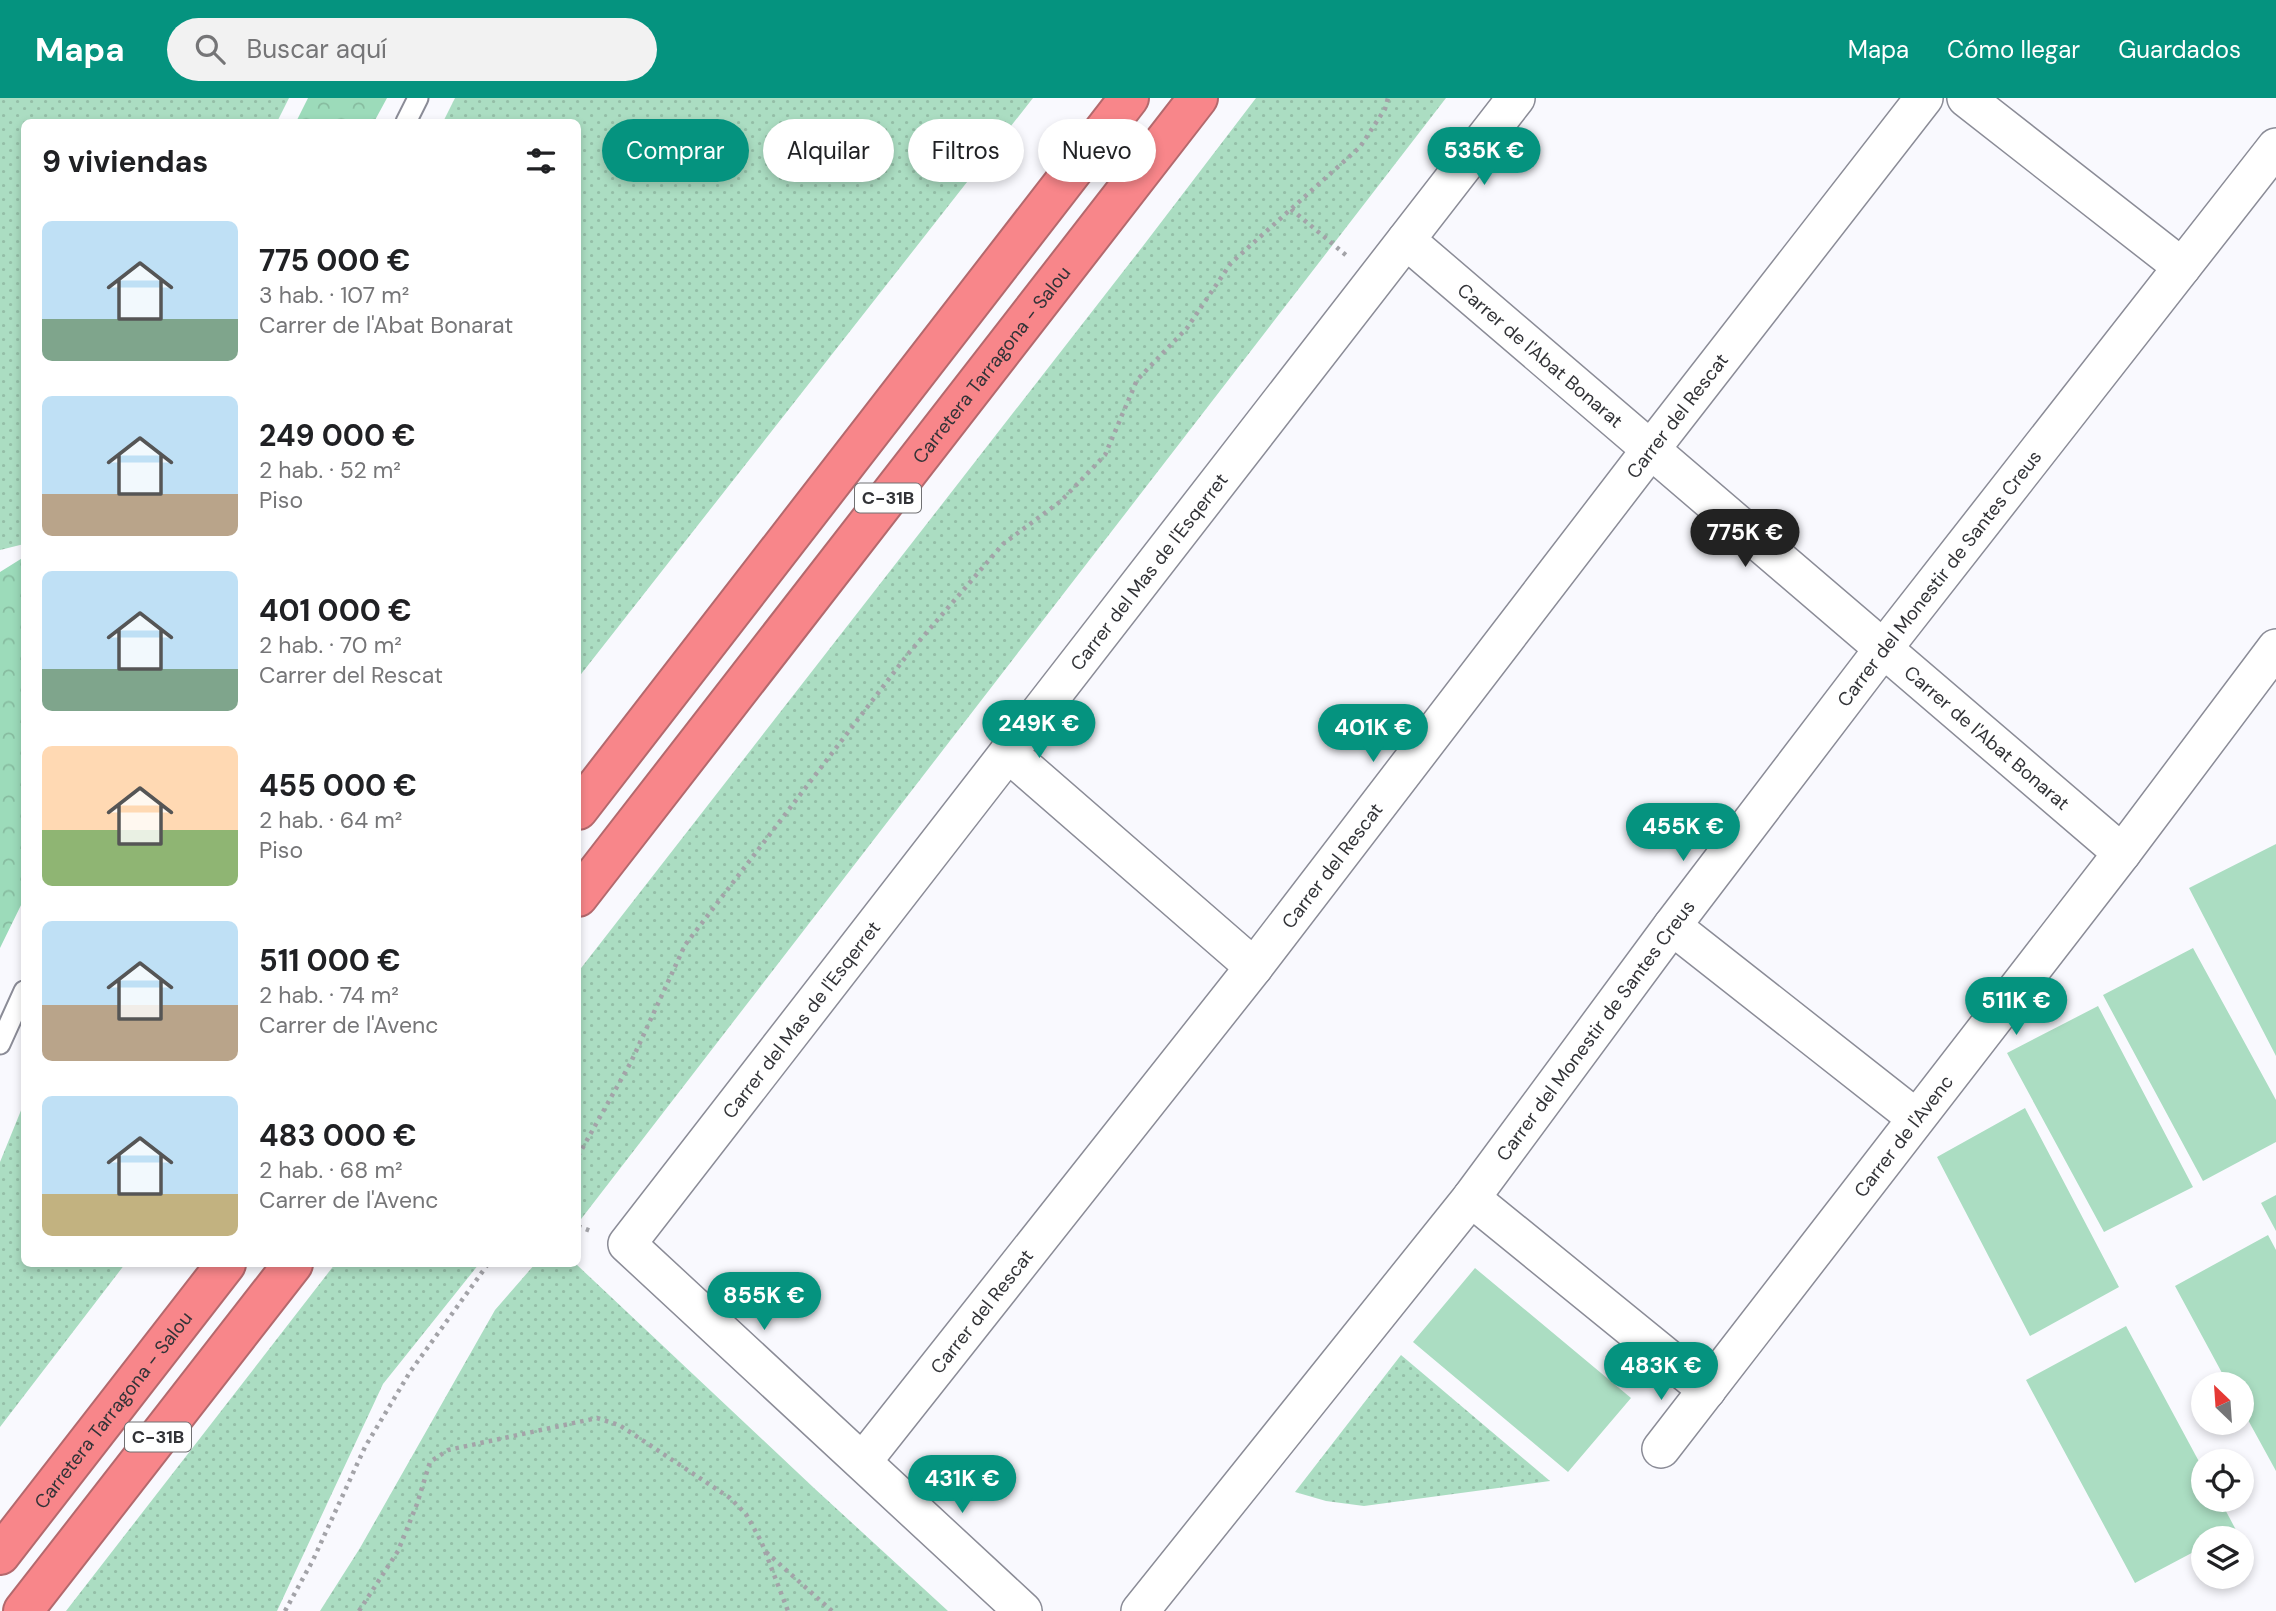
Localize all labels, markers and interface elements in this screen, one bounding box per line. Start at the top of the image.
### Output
search box [167,18,657,81]
text: Mapa [35,28,125,71]
icon: search [191,30,229,68]
text: Buscar aquí [247,32,387,66]
text: Mapa [1848,34,1909,65]
text: Cómo llegar [1947,34,2080,65]
text: Guardados [2118,34,2241,65]
chip: Comprar [602,119,749,182]
chip: Alquilar [763,119,894,182]
chip: Filtros [908,119,1024,182]
chip: Nuevo [1038,119,1156,182]
pin: 535K € [1427,127,1541,187]
text: 535K € [1443,135,1525,165]
text: 9 viviendas [42,142,208,181]
icon: filters [522,142,560,180]
text: 775 000 € [259,241,410,280]
icon: home [98,249,182,333]
street label: Carretera Tarragona - Salou [907,261,1076,469]
street label: Carrer de l'Abat Bonarat [1452,278,1628,433]
text: 3 hab. · 107 m² [259,280,409,310]
text: Carrer de l'Abat Bonarat [259,310,513,340]
street label: Carrer del Rescat [1621,348,1734,484]
text: 249 000 € [259,416,416,455]
icon: home [98,424,182,508]
street label: Carrer del Monestir de Santes Creus [1832,445,2047,712]
text: 2 hab. · 52 m² [259,455,401,485]
street label: Carrer del Mas de l'Esqerret [1065,468,1233,676]
road number: C-31B [855,484,921,512]
text: Piso [259,485,303,515]
pin: 775K € [1688,510,1802,569]
text: 775K € [1706,517,1784,547]
text: 401 000 € [259,591,412,630]
icon: home [98,599,182,683]
text: 2 hab. · 70 m² [259,630,402,660]
text: Carrer del Rescat [259,660,443,690]
street label: Carrer de l'Abat Bonarat [1899,660,2075,816]
pin: 249K € [982,700,1096,760]
pin: 401K € [1316,704,1430,764]
text: 249K € [998,708,1080,738]
text: 401K € [1334,712,1412,742]
text: 455 000 € [259,766,417,805]
icon: home [98,774,182,858]
street label: Carrer del Rescat [1276,798,1388,934]
pin: 455K € [1626,804,1740,863]
text: 2 hab. · 64 m² [259,805,402,835]
text: 455K € [1642,811,1724,841]
text: Piso [259,835,303,865]
street label: Carrer del Monestir de Santes Creus [1491,895,1701,1166]
street label: Carrer del Mas de l'Esqerret [717,916,886,1124]
text: 511 000 € [259,941,401,980]
icon: home [98,949,182,1033]
pin: 511K € [1959,978,2073,1037]
text: 2 hab. · 74 m² [259,980,399,1010]
text: 511K € [1981,985,2051,1015]
text: Carrer de l'Avenc [259,1010,438,1040]
street label: Carrer de l'Avenc [1848,1070,1959,1202]
text: 483 000 € [259,1116,417,1155]
icon: home [98,1124,182,1208]
text: 2 hab. · 68 m² [259,1155,402,1185]
text: Carrer de l'Avenc [259,1185,438,1215]
street label: Carrer del Rescat [925,1244,1039,1379]
pin: 855K € [707,1272,821,1332]
text: 855K € [723,1280,805,1310]
street label: Carretera Tarragona - Salou [29,1306,198,1514]
pin: 483K € [1604,1342,1718,1402]
text: 483K € [1620,1350,1702,1380]
north arrow [2191,1372,2254,1435]
map controls [2191,1372,2254,1589]
road number: C-31B [125,1422,191,1452]
button: locate [2191,1449,2254,1512]
pin: 431K € [905,1456,1019,1515]
text: 431K € [924,1463,1000,1493]
button: layers [2191,1526,2254,1589]

